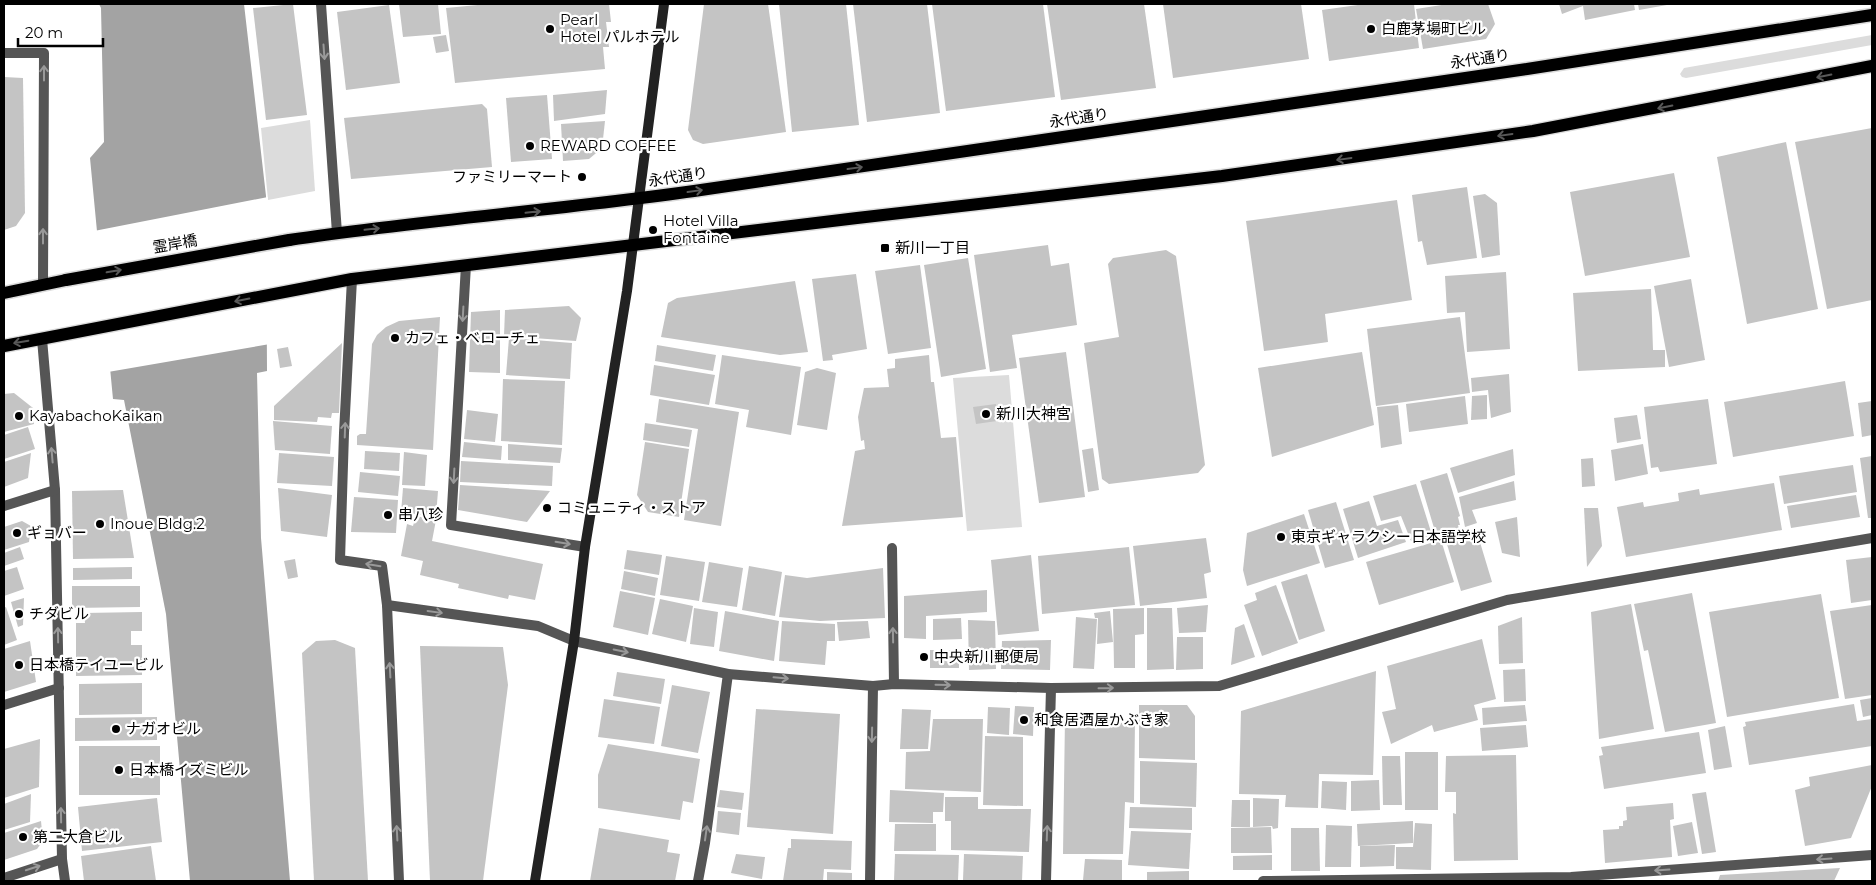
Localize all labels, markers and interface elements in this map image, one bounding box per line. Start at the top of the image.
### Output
place label: Pearl Hotel パルホテル [560,10,679,46]
scale bar [18,15,102,47]
place label: 白鹿茅場町ビル [1381,19,1486,38]
text: 20 m [25,23,63,42]
marker: Pearl Hotel パルホテル [544,23,556,35]
marker: 白鹿茅場町ビル [1365,23,1377,35]
one-way arrow [320,44,329,60]
street label: 永代通り [1449,45,1511,72]
one-way arrow [39,66,49,82]
one-way arrow [1817,71,1833,81]
one-way arrow [1657,102,1673,112]
street label: 永代通り [1048,104,1110,131]
one-way arrow [1497,131,1513,141]
place label: REWARD COFFEE [540,136,677,155]
marker: REWARD COFFEE [524,140,536,152]
one-way arrow [1337,154,1353,164]
one-way arrow [847,162,863,172]
street label: 永代通り [647,163,709,190]
place label: ファミリーマート [452,167,572,186]
marker: ファミリーマート [576,171,588,183]
one-way arrow [686,186,702,196]
one-way arrow [525,207,541,217]
place label: Hotel Villa Fontaine [663,211,739,247]
one-way arrow [363,224,379,234]
marker: Hotel Villa Fontaine [647,224,659,236]
one-way arrow [38,228,48,244]
street label: 霊岸橋 [151,230,199,257]
place label: 新川一丁目 [895,238,970,257]
marker: 新川一丁目 [879,242,891,254]
one-way arrow [106,266,122,276]
one-way arrow [235,296,251,306]
one-way arrow [459,306,468,322]
place label: カフェ・ベローチェ [405,328,540,347]
marker: カフェ・ベローチェ [389,332,401,344]
one-way arrow [13,338,29,348]
place label: 新川大神宮 [996,404,1071,423]
place label: KayabachoKaikan [29,406,163,425]
marker: 新川大神宮 [980,408,992,420]
marker: KayabachoKaikan [13,410,25,422]
one-way arrow [340,422,349,438]
one-way arrow [48,448,57,464]
one-way arrow [449,468,458,484]
place label: コミュニティ・ストア [557,498,706,517]
marker: コミュニティ・ストア [541,502,553,514]
place label: 串八珍 [398,505,443,524]
marker: 串八珍 [382,509,394,521]
place label: Inoue Bldg.2 [110,514,205,533]
marker: Inoue Bldg.2 [94,518,106,530]
place label: ギョバー [27,523,87,542]
marker: ギョバー [11,527,23,539]
place label: 東京ギャラクシー日本語学校 [1291,527,1486,546]
marker: 東京ギャラクシー日本語学校 [1275,531,1287,543]
one-way arrow [555,539,571,549]
one-way arrow [365,559,381,569]
place label: チダビル [29,604,89,623]
one-way arrow [426,607,442,617]
marker: チダビル [13,608,25,620]
one-way arrow [53,628,63,644]
one-way arrow [888,628,898,644]
one-way arrow [613,647,629,657]
place label: 中央新川郵便局 [934,647,1039,666]
marker: 中央新川郵便局 [918,651,930,663]
place label: 日本橋テイユービル [29,655,164,674]
marker: 日本橋テイユービル [13,659,25,671]
one-way arrow [385,662,394,678]
one-way arrow [773,673,789,683]
one-way arrow [935,681,951,690]
one-way arrow [1098,683,1114,692]
place label: 和食居酒屋かぶき家 [1034,710,1169,729]
marker: 和食居酒屋かぶき家 [1018,714,1030,726]
place label: ナガオビル [126,719,201,738]
marker: ナガオビル [110,723,122,735]
one-way arrow [868,727,877,743]
place label: 日本橋イズミビル [129,760,249,779]
marker: 日本橋イズミビル [113,764,125,776]
one-way arrow [56,808,66,824]
one-way arrow [392,825,402,841]
one-way arrow [1042,825,1052,841]
one-way arrow [701,826,711,842]
place label: 第二大倉ビル [33,827,123,846]
marker: 第二大倉ビル [17,831,29,843]
one-way arrow [1816,854,1832,863]
one-way arrow [25,863,41,873]
one-way arrow [1654,866,1670,875]

